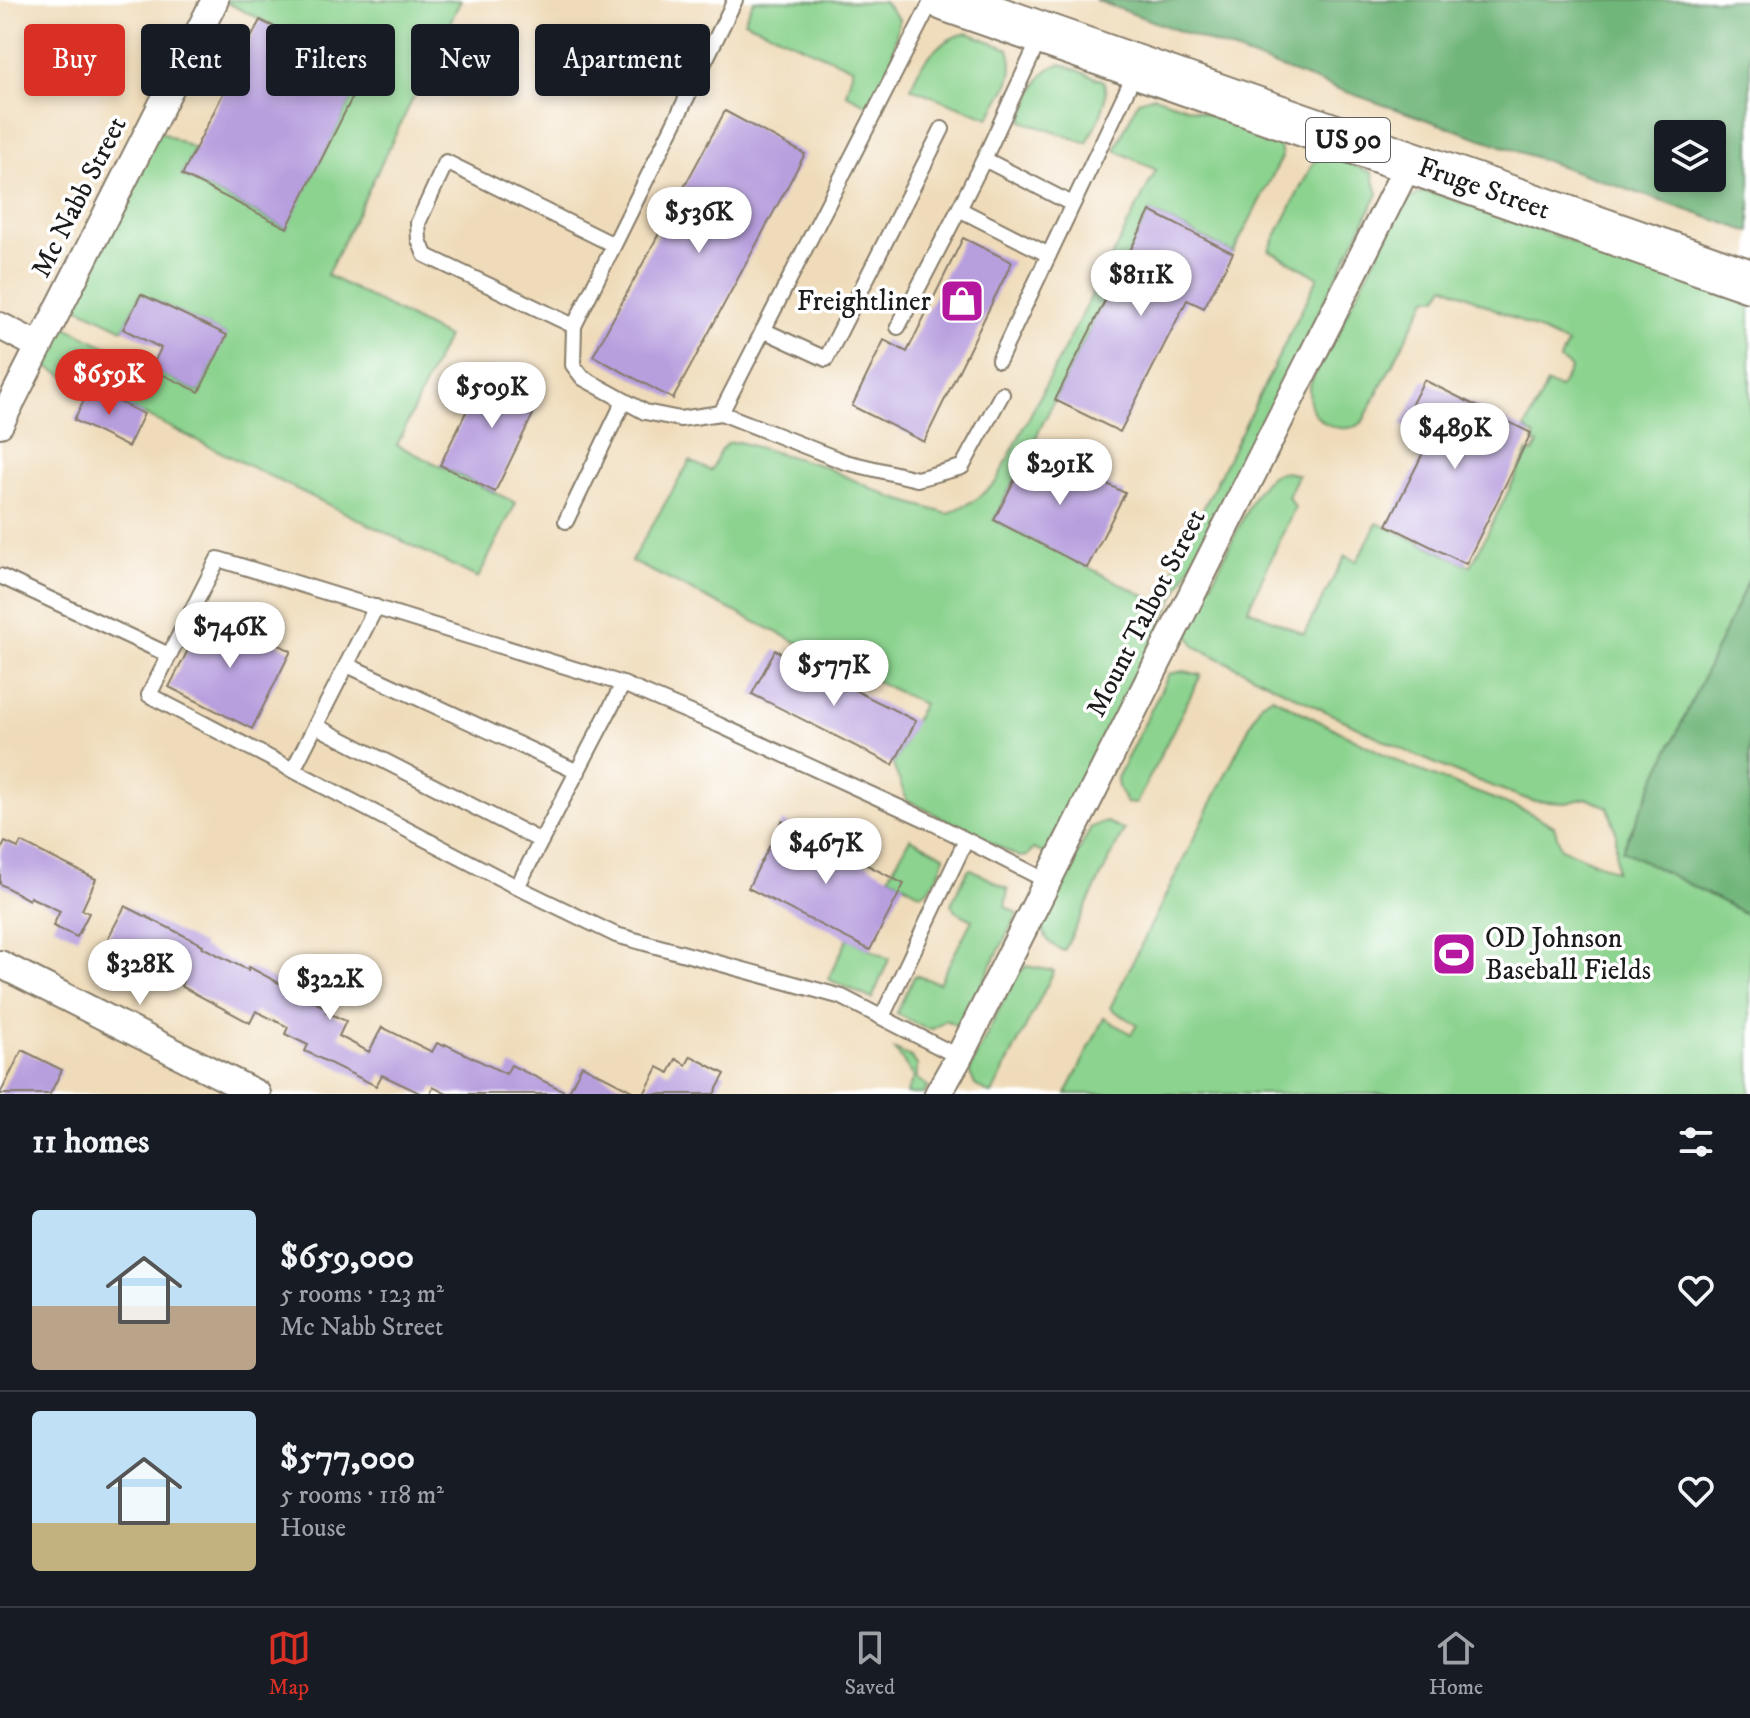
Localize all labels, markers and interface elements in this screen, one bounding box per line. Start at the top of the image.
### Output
chip: Buy [24,24,125,96]
chip: Rent [141,24,250,96]
chip: Filters [266,24,395,96]
chip: New [411,24,519,96]
chip: Apartment [535,24,710,96]
street label: Mc Nabb Street [23,111,135,283]
road number: US 90 [1306,118,1390,162]
map controls [1654,120,1726,192]
button: layers [1654,120,1726,192]
street label: Fruge Street [1414,149,1555,227]
pin: $536K [643,187,755,255]
text: $536K [665,196,733,229]
pin: $811K [1085,250,1197,318]
text: $811K [1109,259,1173,292]
shop icon: Freightliner [938,277,986,325]
place label: Freightliner [797,284,932,319]
pin: $659K [53,349,165,417]
text: $659K [73,358,145,391]
pin: $509K [436,362,548,430]
text: $509K [456,371,528,404]
pin: $489K [1399,403,1511,471]
text: $489K [1418,412,1492,445]
pin: $291K [1004,439,1116,507]
text: $291K [1026,448,1094,481]
street label: Mount Talbot Street [1078,503,1214,723]
pin: $746K [174,602,286,670]
text: $746K [193,611,267,644]
pin: $577K [778,640,890,708]
text: $577K [798,649,870,682]
pin: $467K [770,818,882,886]
text: $467K [789,827,863,860]
place label: OD Johnson Baseball Fields [1485,921,1651,988]
sports icon: OD Johnson Baseball Fields [1430,930,1478,978]
pin: $328K [84,939,196,1007]
text: $328K [106,948,174,981]
pin: $322K [274,954,386,1022]
text: $322K [296,963,364,996]
icon: filters [1674,1120,1718,1164]
text: 11 homes [32,1121,149,1163]
text: $659,000 [280,1236,414,1278]
icon: home [96,1242,192,1338]
icon: heart [1674,1268,1718,1312]
text: 5 rooms · 123 m² [280,1278,444,1311]
text: Mc Nabb Street [280,1311,443,1344]
text: $577,000 [280,1437,415,1479]
icon: home [96,1443,192,1539]
icon: heart [1674,1469,1718,1513]
text: 5 rooms · 118 m² [280,1479,444,1512]
text: House [280,1512,346,1545]
tab: Map [267,1626,311,1701]
tab: Saved [845,1626,895,1701]
tab: Home [1429,1626,1483,1701]

